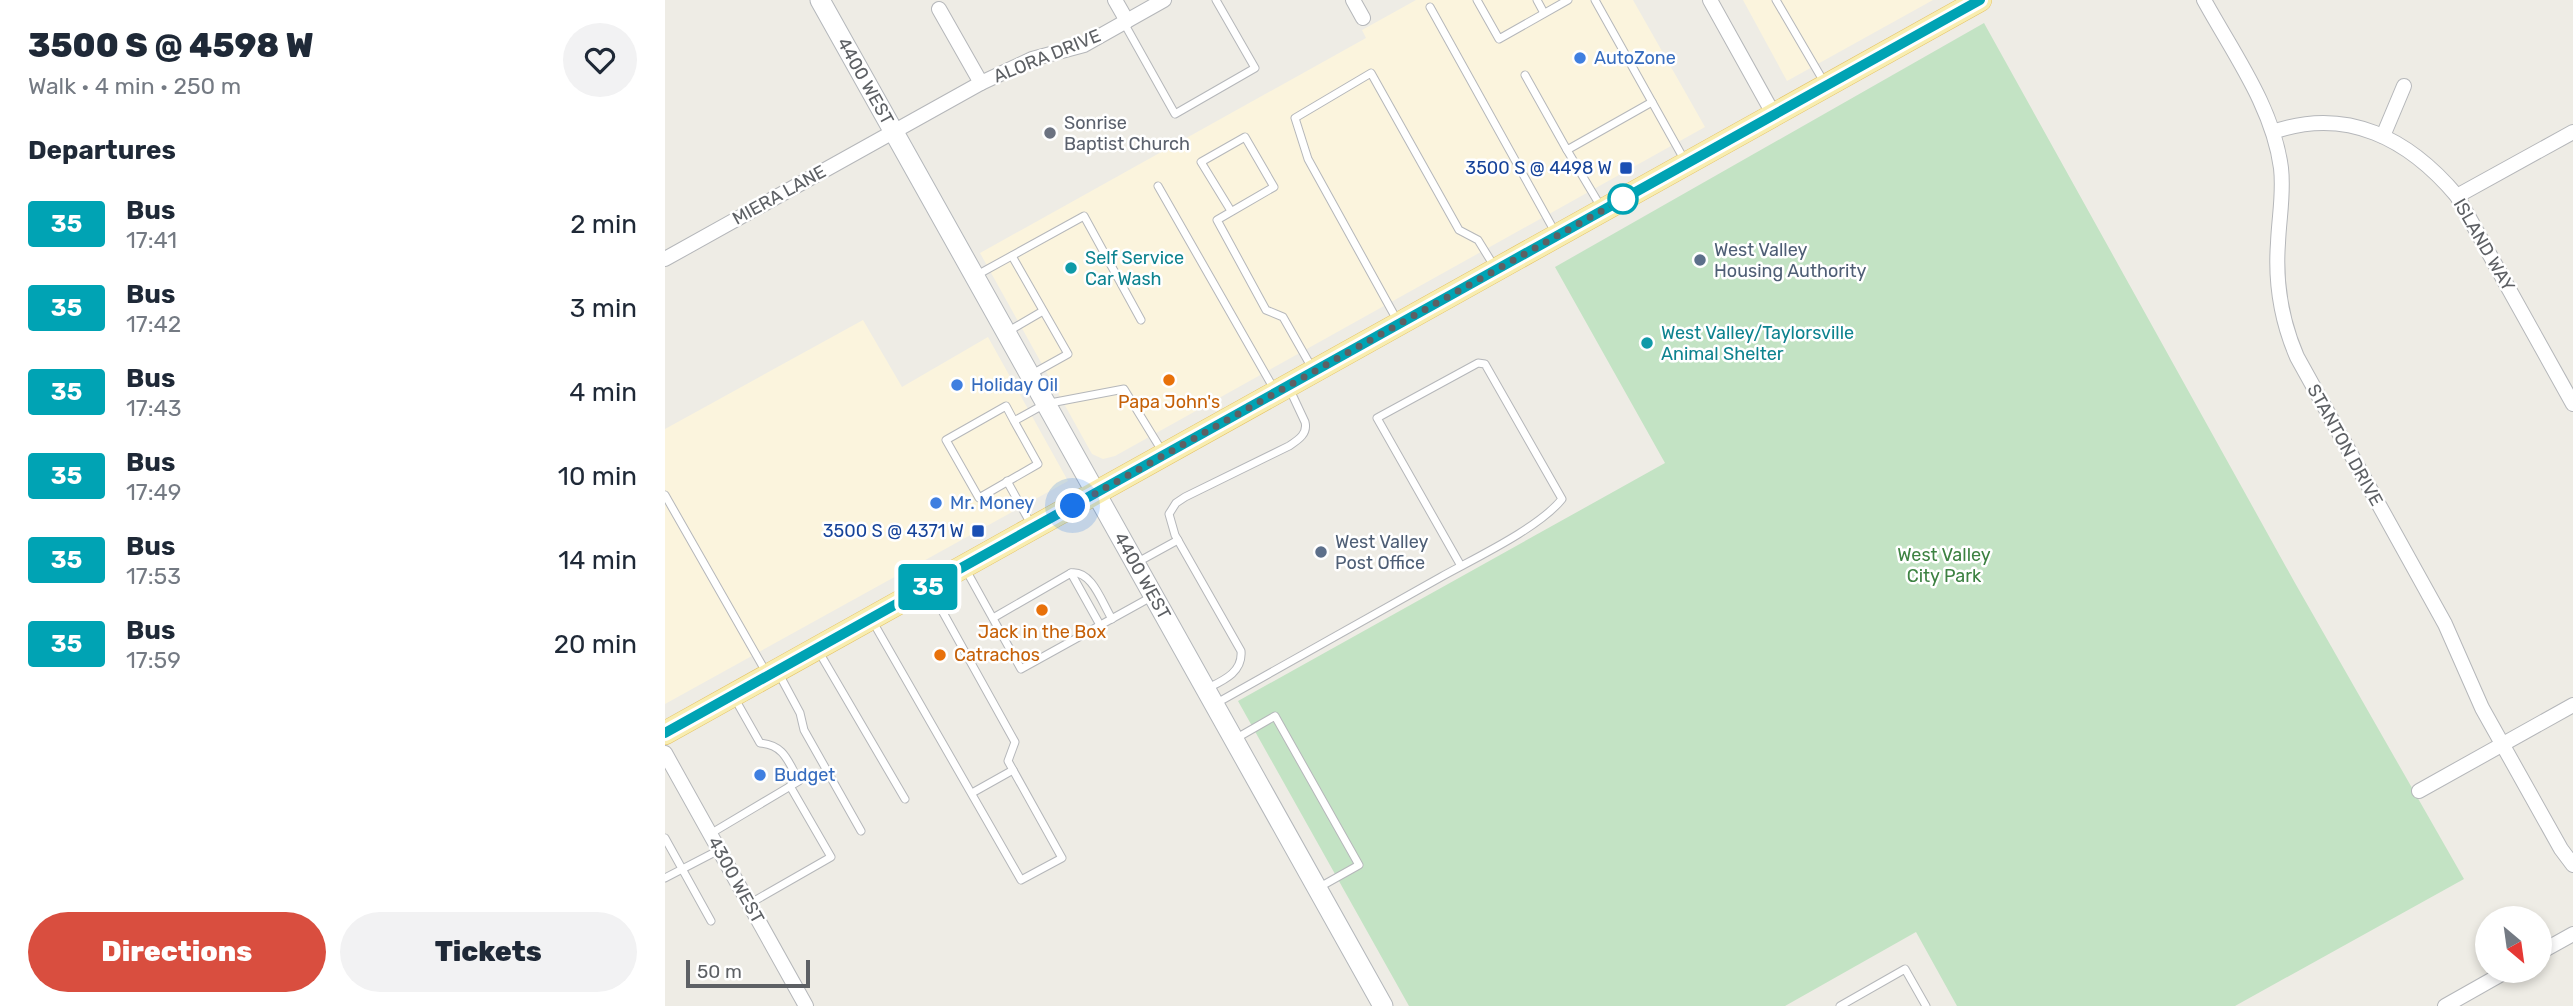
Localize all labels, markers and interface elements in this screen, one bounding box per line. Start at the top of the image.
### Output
button: heart [563,23,637,97]
street label: ALORA DRIVE [990,24,1104,88]
text: 3500 S @ 4598 W [28,26,314,65]
street label: 4400 WEST [832,34,899,129]
place label: AutoZone [1594,47,1676,69]
marker: AutoZone [1572,50,1588,66]
text: Walk · 4 min · 250 m [28,72,241,100]
place label: Sonrise Baptist Church [1064,112,1190,155]
marker: Sonrise Baptist Church [1042,125,1058,141]
text: Departures [28,135,176,166]
place label: 3500 S @ 4498 W [1465,157,1612,179]
street label: MIERA LANE [728,160,830,230]
marker: 3500 S @ 4498 W [1618,160,1634,176]
unlabelled marker [1608,184,1638,214]
text: Bus [126,195,175,226]
street label: ISLAND WAY [2449,195,2520,296]
text: 2 min [570,209,637,240]
text: 35 [51,210,82,238]
text: 17:41 [126,226,177,254]
place label: West Valley Housing Authority [1714,239,1866,282]
place label: Self Service Car Wash [1085,247,1184,290]
marker: West Valley Housing Authority [1692,252,1708,268]
marker: Self Service Car Wash [1063,260,1079,276]
text: Bus [126,279,175,310]
text: 3 min [570,293,637,324]
text: 35 [51,294,82,322]
text: 17:42 [126,310,181,338]
place label: West Valley/Taylorsville Animal Shelter [1661,322,1854,365]
marker: West Valley/Taylorsville Animal Shelter [1639,335,1655,351]
text: Bus [126,363,175,394]
marker: Papa John's [1161,372,1177,388]
place label: Holiday Oil [971,374,1058,396]
text: 4 min [569,377,637,408]
marker: Holiday Oil [949,377,965,393]
text: 35 [51,378,82,406]
street label: STANTON DRIVE [2302,380,2388,510]
place label: Papa John's [1118,391,1220,413]
text: 17:43 [126,394,182,422]
text: Bus [126,447,175,478]
text: 10 min [558,461,637,492]
text: 35 [51,462,82,490]
text: 17:49 [126,478,181,506]
your location [1055,488,1090,523]
place label: Mr. Money [950,492,1034,514]
marker: Mr. Money [928,495,944,511]
place label: 3500 S @ 4371 W [823,520,964,542]
marker: 3500 S @ 4371 W [970,523,986,539]
street label: 4400 WEST [1109,529,1175,623]
text: Bus [126,531,175,562]
place label: West Valley Post Office [1335,531,1428,574]
marker: West Valley Post Office [1313,544,1329,560]
park label: West Valley City Park [1897,544,1991,587]
text: 14 min [558,545,637,576]
text: 35 [51,546,82,574]
text: 17:53 [126,562,181,590]
line badge: 35 [897,564,959,610]
text: 35 [912,573,944,601]
marker: Jack in the Box [1034,602,1050,618]
text: Bus [126,615,175,646]
place label: Jack in the Box [978,621,1106,643]
text: 20 min [554,629,637,660]
text: 35 [51,630,82,658]
place label: Catrachos [954,644,1040,666]
text: 17:59 [126,646,181,674]
marker: Catrachos [932,647,948,663]
place label: Budget [774,764,835,786]
marker: Budget [752,767,768,783]
street label: 4300 WEST [703,833,769,927]
north arrow [2475,906,2551,984]
map controls [2475,906,2552,983]
button: Directions [28,912,326,992]
button: Tickets [340,912,637,992]
scale bar [686,957,810,989]
text: 50 m [697,960,742,983]

